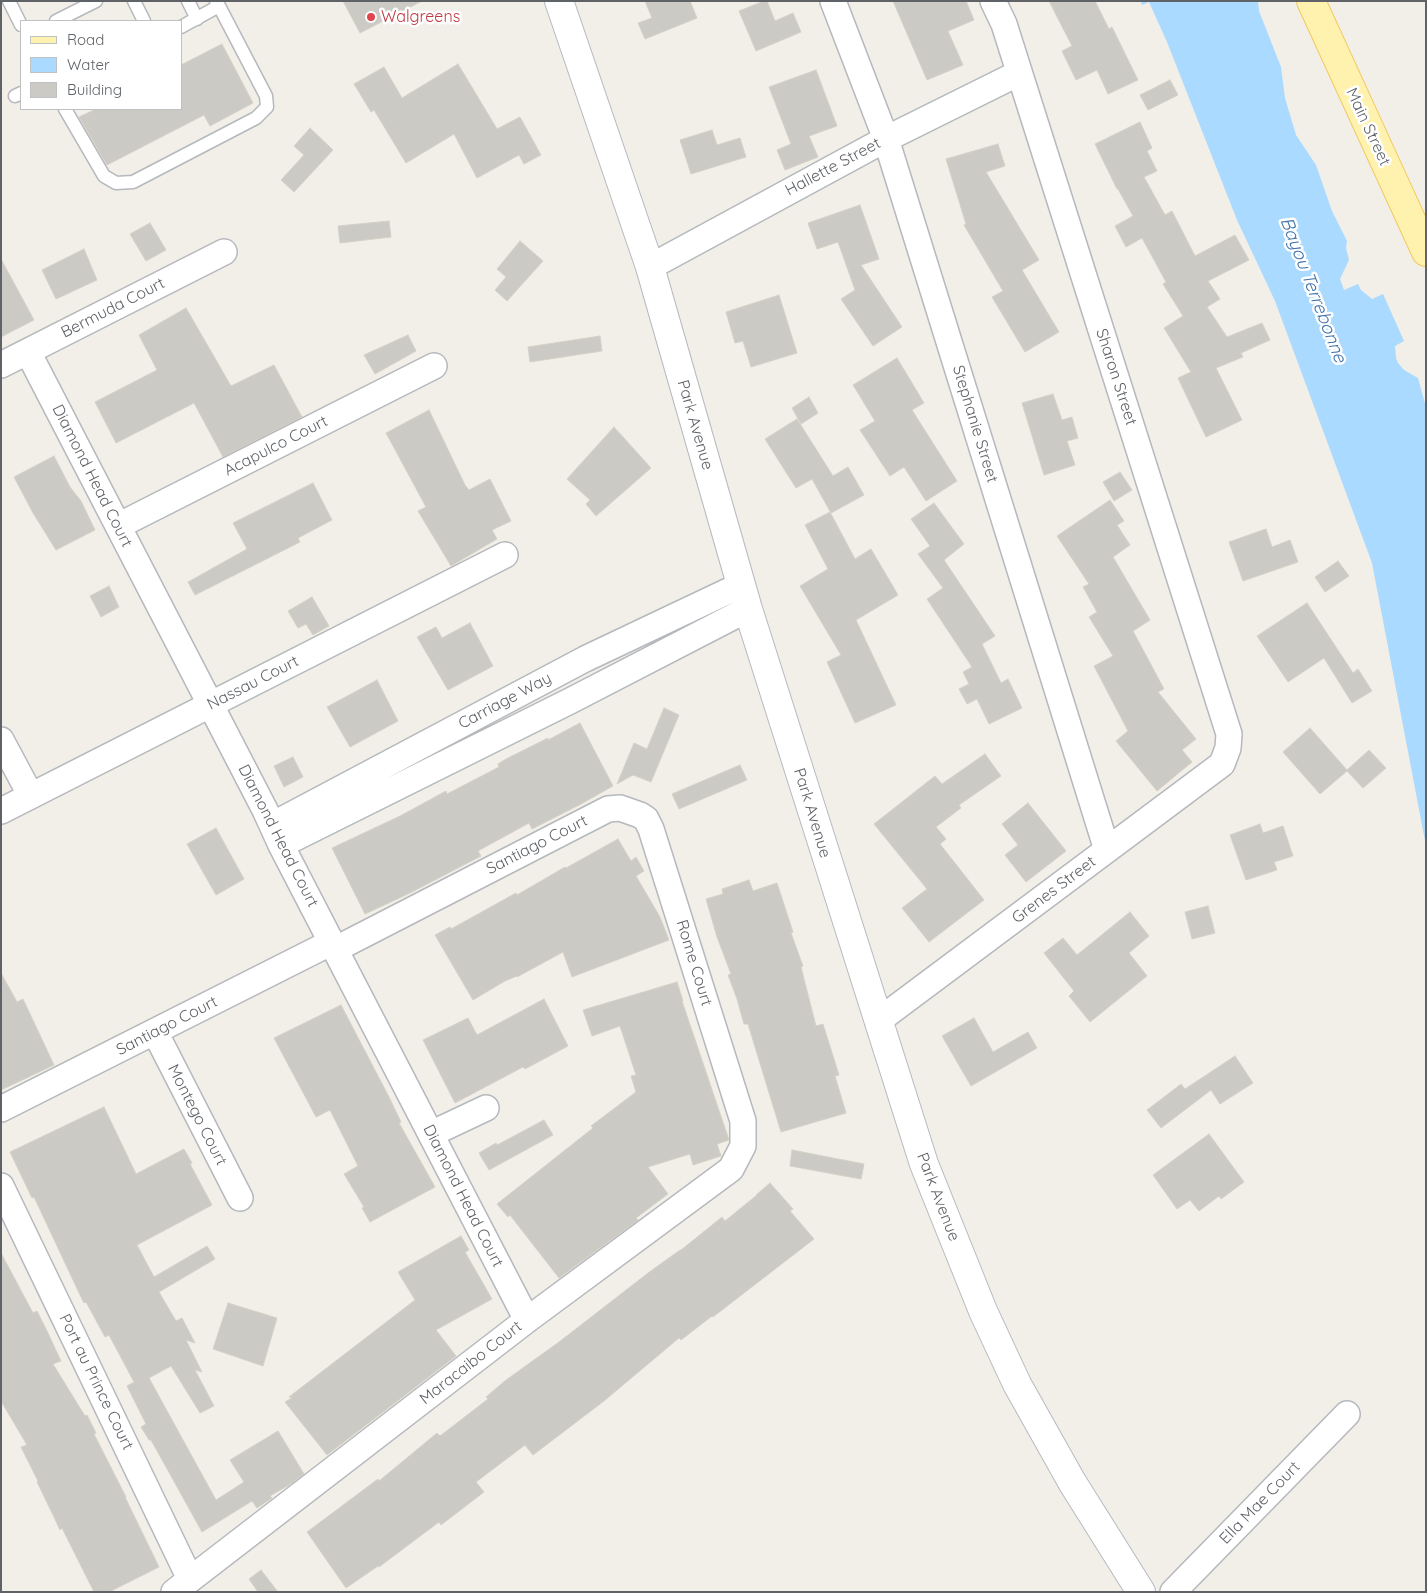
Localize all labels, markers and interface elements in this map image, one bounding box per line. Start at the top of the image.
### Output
place label: Walgreens [381,7,460,27]
marker: Walgreens [365,11,377,23]
legend [20,20,182,110]
text: Road [67,30,104,49]
text: Water [67,55,110,74]
text: Building [67,80,122,99]
street label: Main Street [1342,85,1394,169]
street label: Hallette Street [782,134,884,200]
water label: Bayou Terrebonne [1275,214,1351,366]
street label: Bermuda Court [58,274,168,342]
street label: Sharon Street [1091,326,1141,428]
street label: Stephanie Street [948,363,1002,485]
street label: Park Avenue [673,378,717,472]
street label: Diamond Head Court [48,402,136,550]
street label: Acapulco Court [221,412,331,480]
street label: Nassau Court [204,652,302,714]
street label: Carriage Way [455,668,555,734]
street label: Diamond Head Court [234,762,322,910]
street label: Park Avenue [789,766,835,860]
street label: Santiago Court [483,811,591,879]
street label: Grenes Street [1008,852,1100,928]
street label: Rome Court [672,918,716,1008]
street label: Santiago Court [113,992,221,1060]
street label: Montego Court [163,1061,231,1169]
street label: Diamond Head Court [419,1122,507,1270]
street label: Park Avenue [912,1150,964,1244]
street label: Port au Prince Court [55,1311,137,1453]
street label: Maracaibo Court [416,1317,526,1409]
street label: Ella Mae Court [1216,1458,1304,1548]

